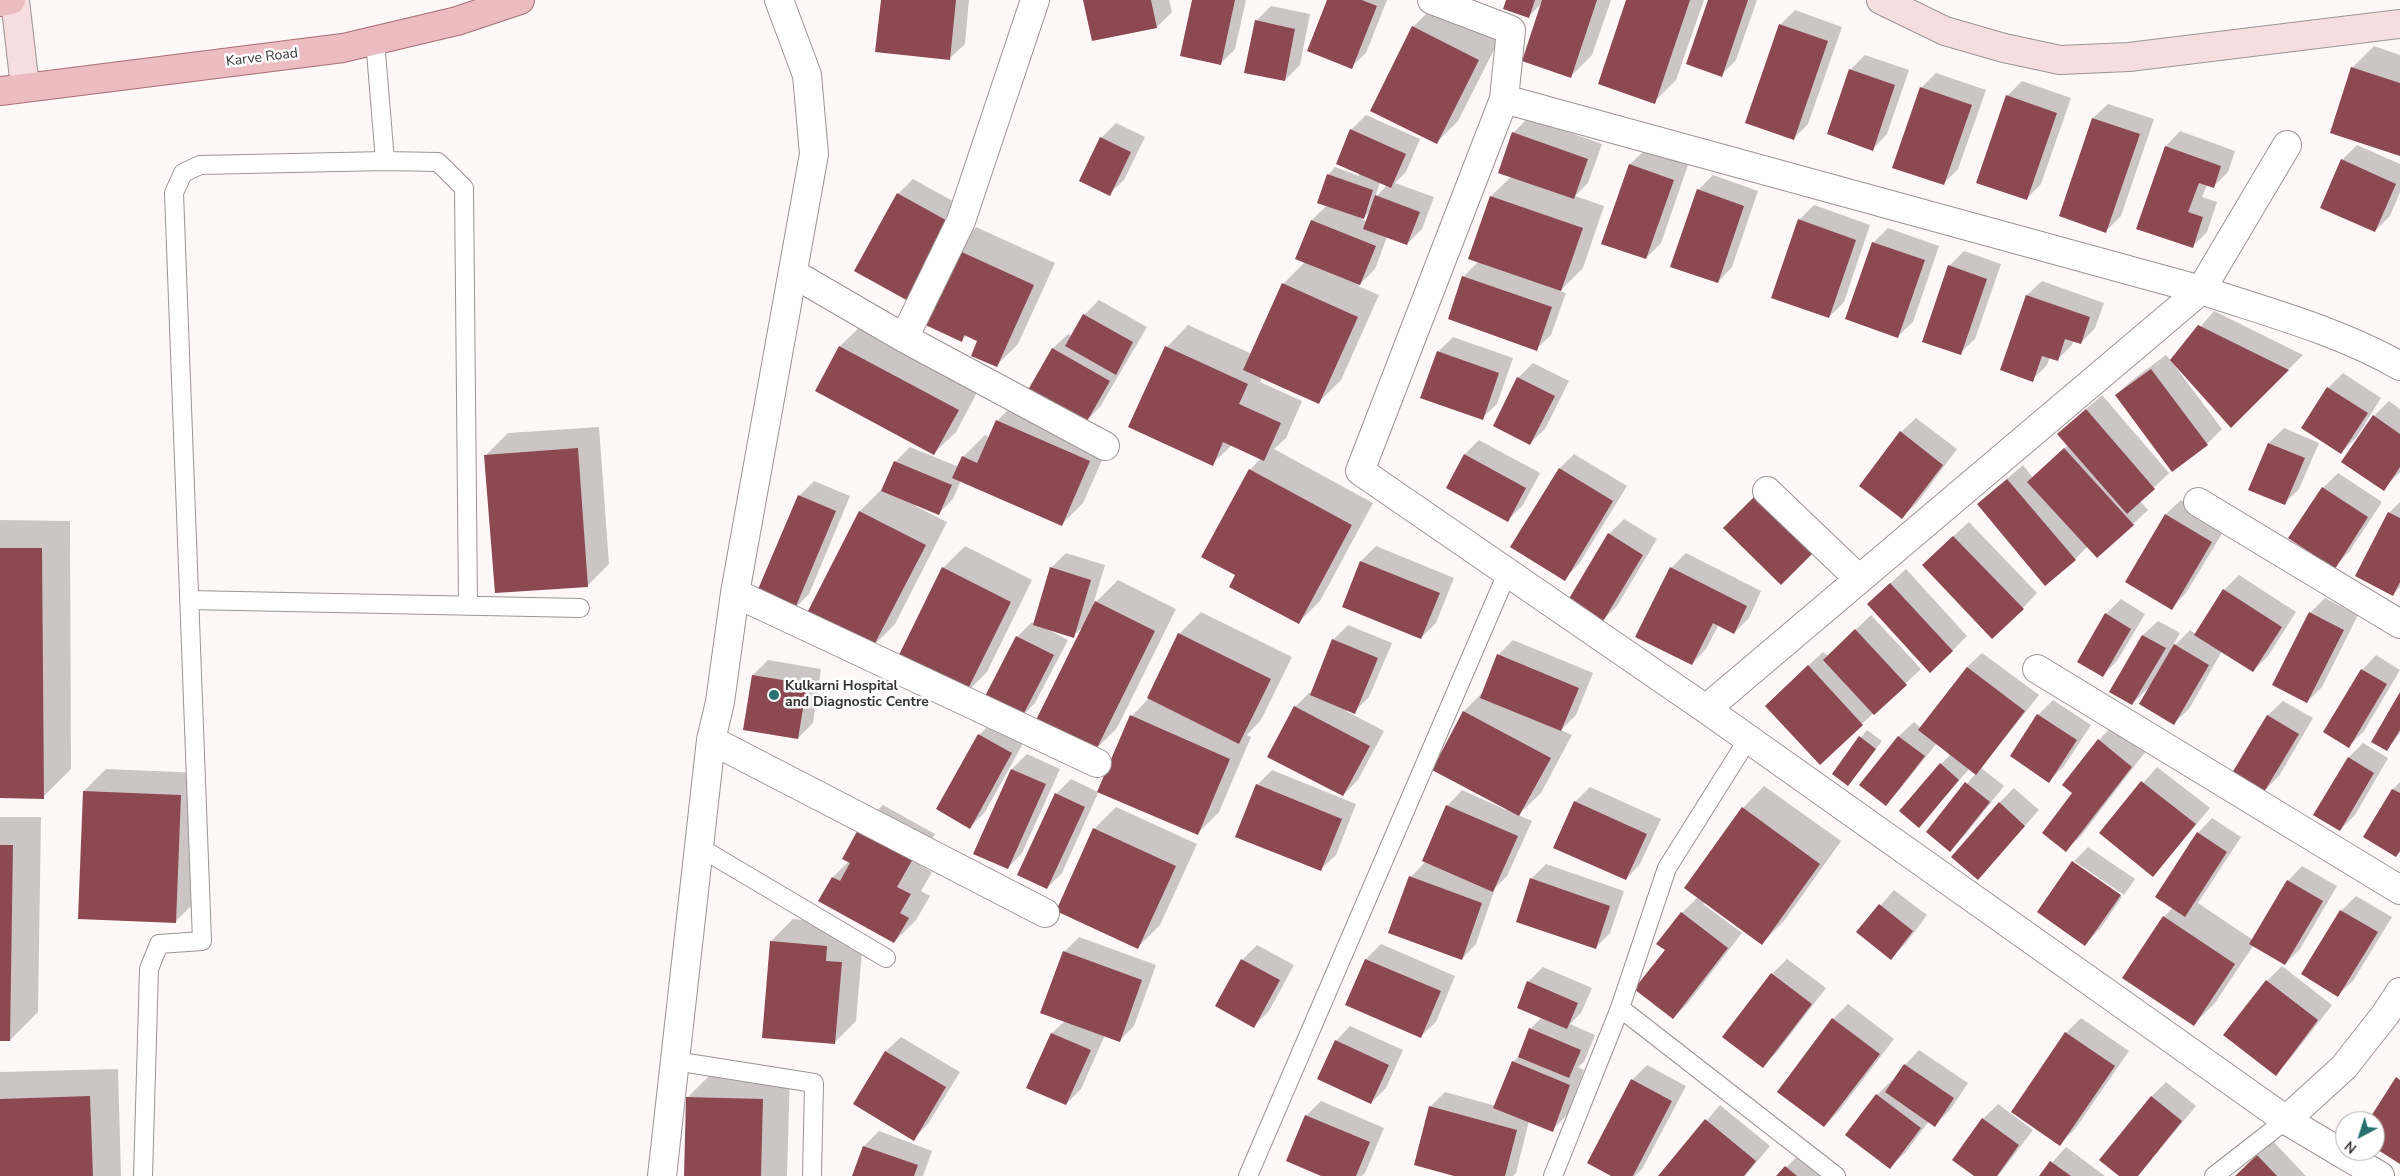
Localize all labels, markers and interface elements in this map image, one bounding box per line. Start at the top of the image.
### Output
street label: Karve Road [225,45,299,71]
place label: Kulkarni Hospital and Diagnostic Centre [785,679,929,712]
marker: Kulkarni Hospital and Diagnostic Centre [767,688,781,702]
north arrow [2335,1111,2385,1161]
text: N [2341,1136,2361,1158]

